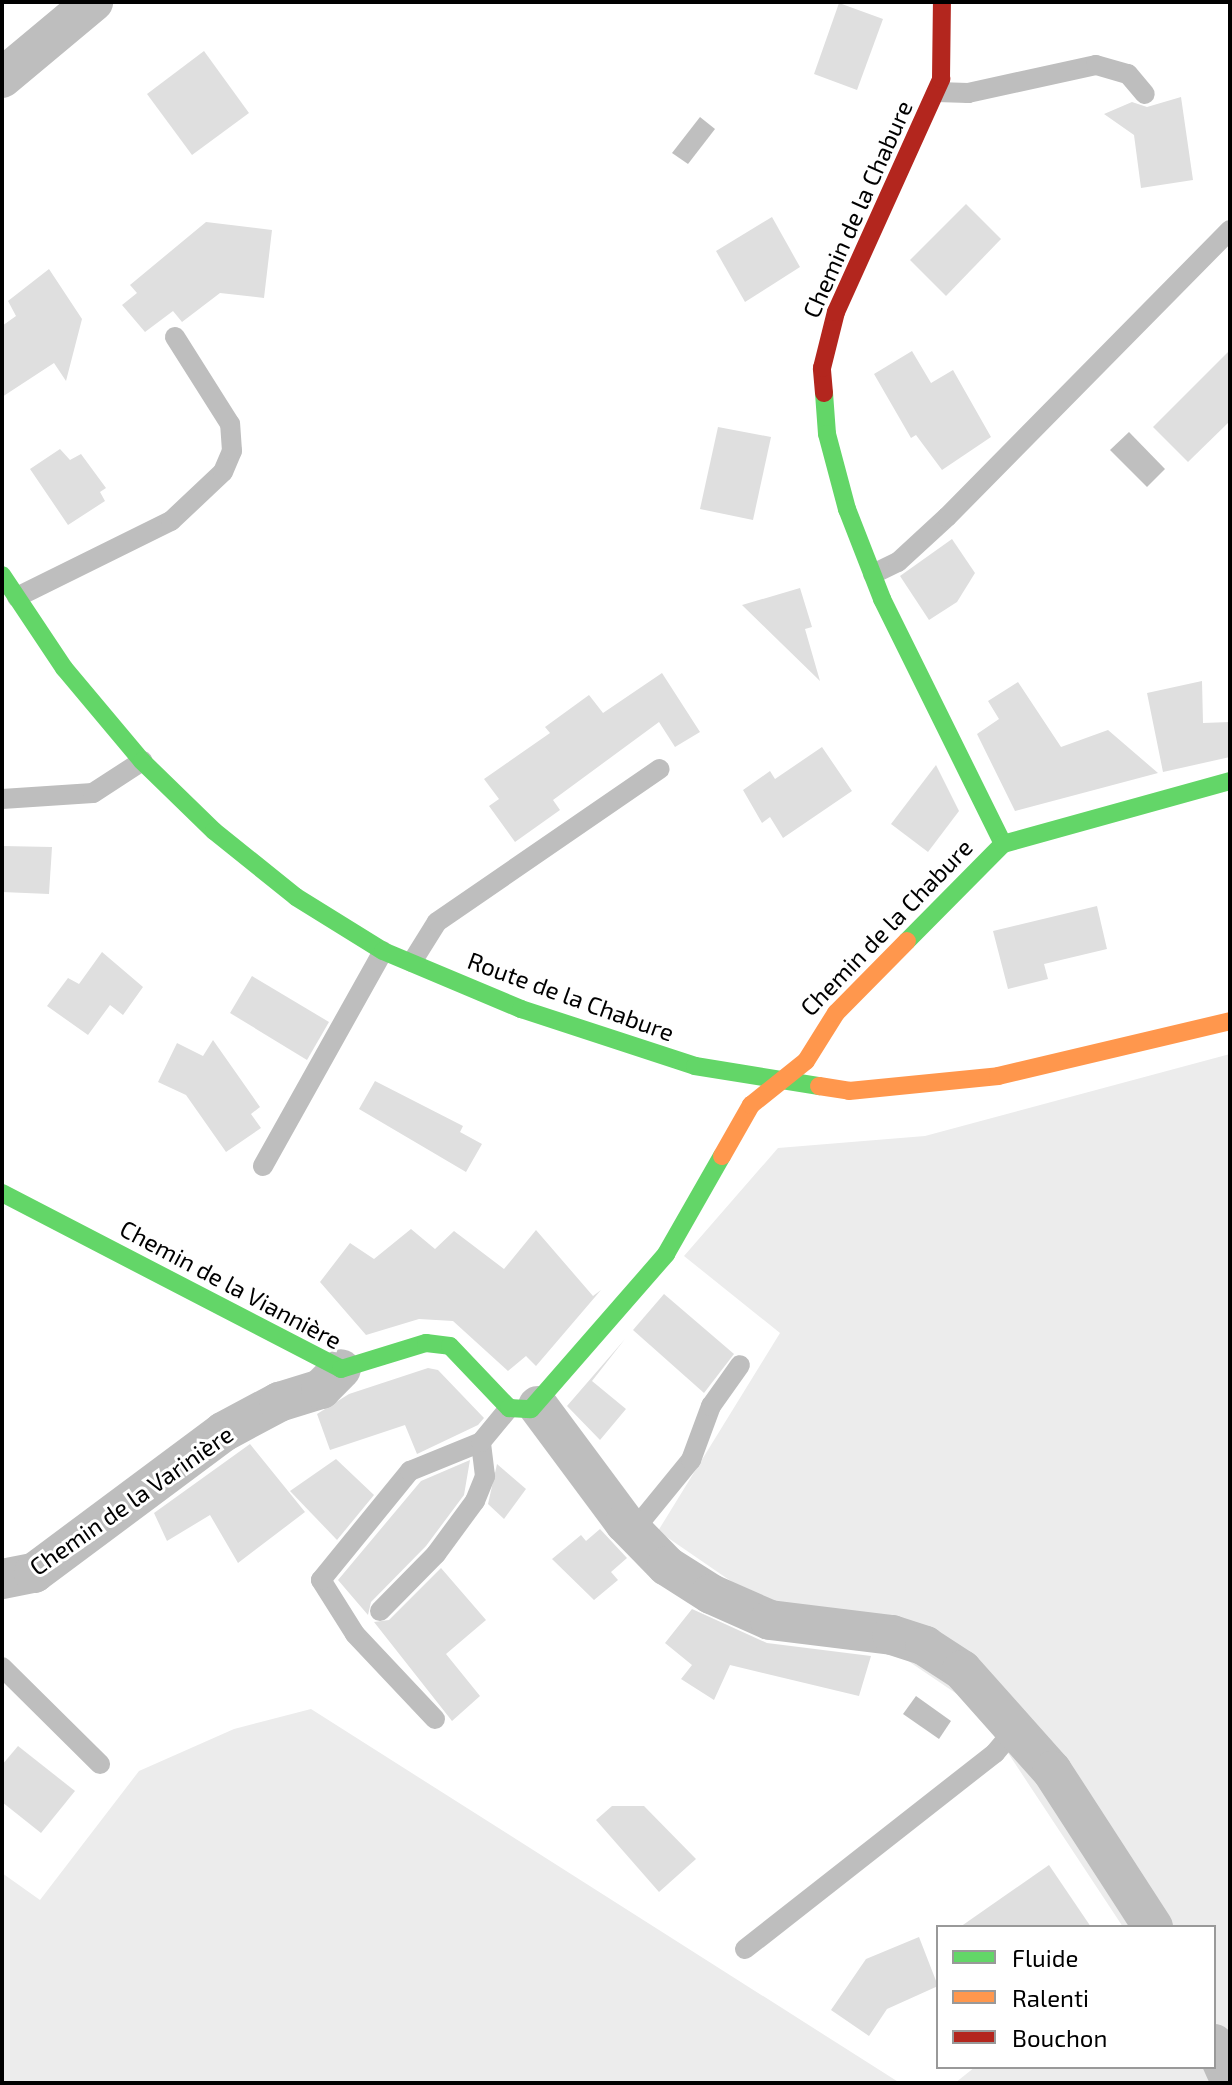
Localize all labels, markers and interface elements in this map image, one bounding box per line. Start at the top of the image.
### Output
street label: Chemin de la Chabure [796,96,918,322]
street label: Chemin de la Chabure [794,833,978,1021]
street label: Route de la Chabure [464,945,678,1047]
street label: Chemin de la Viannière [115,1213,347,1355]
street label: Chemin de la Varinière [24,1419,238,1581]
legend [936,1925,1216,2069]
text: Fluide [1012,1943,1078,1972]
text: Ralenti [1012,1983,1089,2012]
text: Bouchon [1012,2023,1107,2052]

